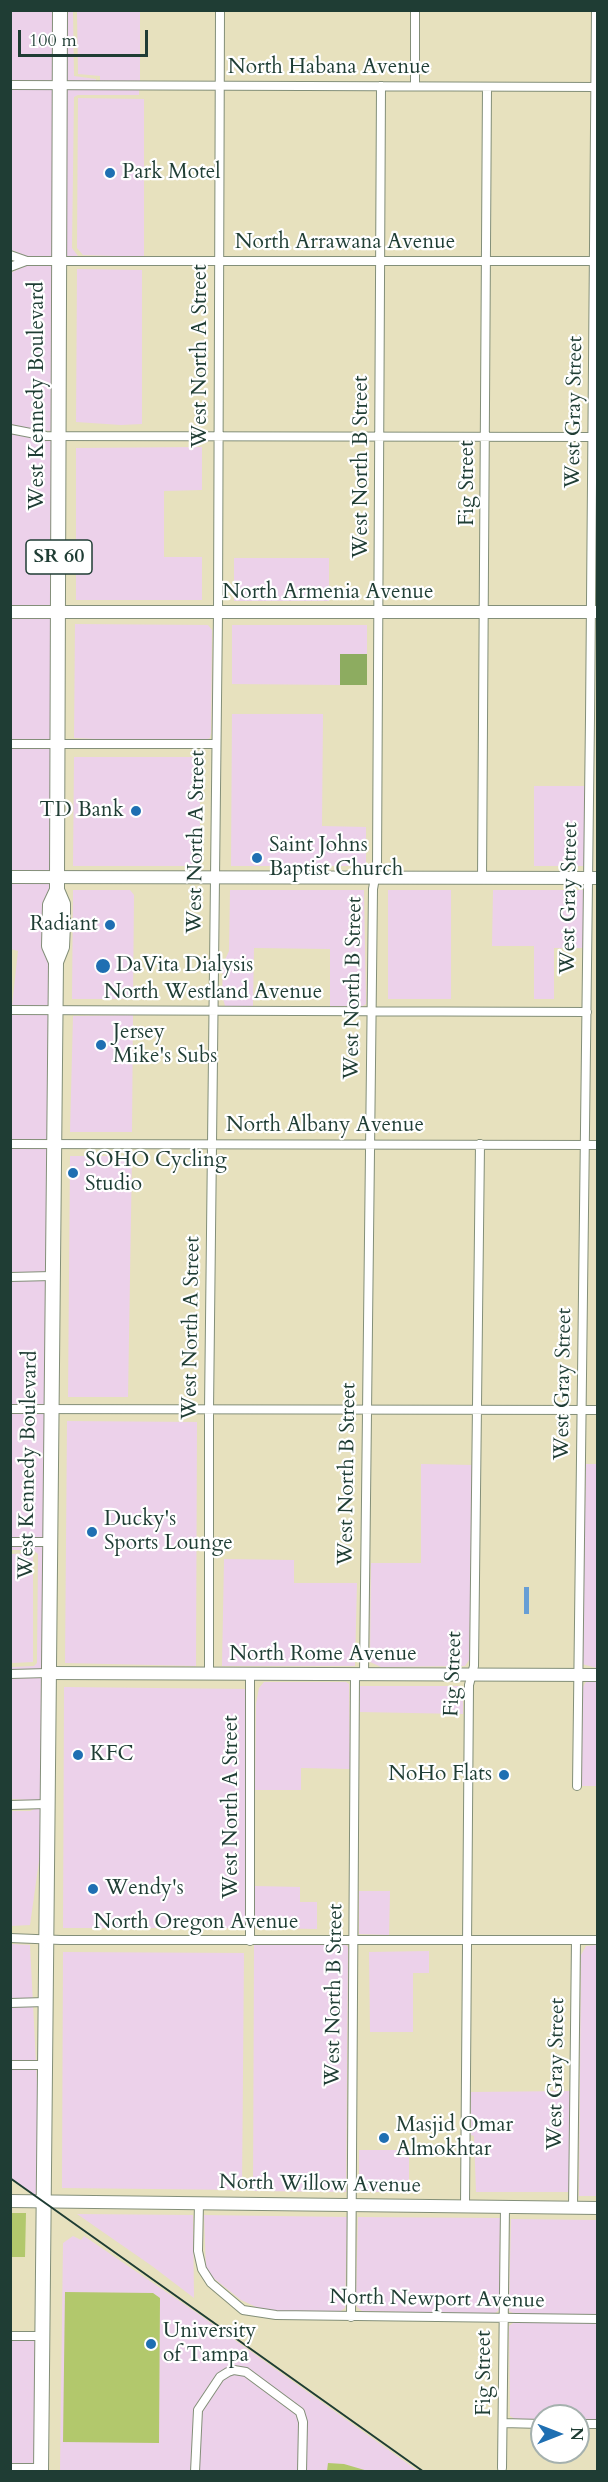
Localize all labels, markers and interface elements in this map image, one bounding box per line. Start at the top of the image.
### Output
scale bar [21,18,152,56]
text: 100 m [29,28,77,53]
street label: North Habana Avenue [228,55,430,81]
place label: Park Motel [122,160,221,186]
marker: Park Motel [103,166,117,180]
street label: North Arrawana Avenue [235,230,455,256]
street label: West North A Street [188,264,214,448]
street label: West Kennedy Boulevard [25,281,51,511]
street label: West Gray Street [561,335,589,489]
street label: West North B Street [349,375,375,559]
street label: Fig Street [455,440,481,526]
road number: SR 60 [26,540,92,574]
street label: North Armenia Avenue [222,580,434,606]
street label: West North A Street [183,750,211,934]
place label: TD Bank [39,798,124,824]
marker: TD Bank [129,804,143,818]
street label: West Gray Street [556,821,584,975]
place label: Saint Johns Baptist Church [269,833,403,883]
marker: Saint Johns Baptist Church [250,851,264,865]
street label: West North B Street [340,896,368,1080]
place label: Radiant [30,912,98,938]
marker: Radiant [103,918,117,932]
place label: DaVita Dialysis [116,953,253,979]
marker: DaVita Dialysis [94,957,112,975]
street label: North Westland Avenue [104,980,322,1006]
place label: Jersey Mike's Subs [113,1020,217,1070]
marker: Jersey Mike's Subs [94,1038,108,1052]
street label: North Albany Avenue [226,1113,424,1139]
place label: SOHO Cycling Studio [85,1148,227,1198]
marker: SOHO Cycling Studio [66,1166,80,1180]
street label: West North A Street [178,1236,206,1420]
street label: West Gray Street [550,1307,578,1461]
street label: West Kennedy Boulevard [14,1350,44,1580]
street label: West North B Street [334,1382,362,1566]
place label: Ducky's Sports Lounge [104,1507,233,1557]
marker: Ducky's Sports Lounge [85,1525,99,1539]
street label: Fig Street [440,1631,468,1717]
street label: North Rome Avenue [229,1642,417,1668]
street label: West North A Street [219,1715,245,1899]
place label: KFC [90,1742,134,1768]
marker: KFC [71,1748,85,1762]
place label: NoHo Flats [388,1762,492,1788]
marker: NoHo Flats [497,1768,511,1782]
place label: Wendy's [105,1876,184,1902]
marker: Wendy's [86,1882,100,1896]
street label: West North B Street [321,1903,349,2087]
street label: North Oregon Avenue [94,1910,298,1936]
street label: West Gray Street [543,1997,571,2151]
place label: Masjid Omar Almokhtar [396,2113,513,2163]
marker: Masjid Omar Almokhtar [377,2131,391,2145]
street label: North Willow Avenue [219,2171,421,2199]
street label: North Newport Avenue [329,2286,545,2314]
place label: University of Tampa [163,2319,256,2369]
street label: Fig Street [472,2330,498,2416]
marker: University of Tampa [144,2337,158,2351]
north arrow [530,2404,590,2464]
text: N [565,2427,587,2441]

